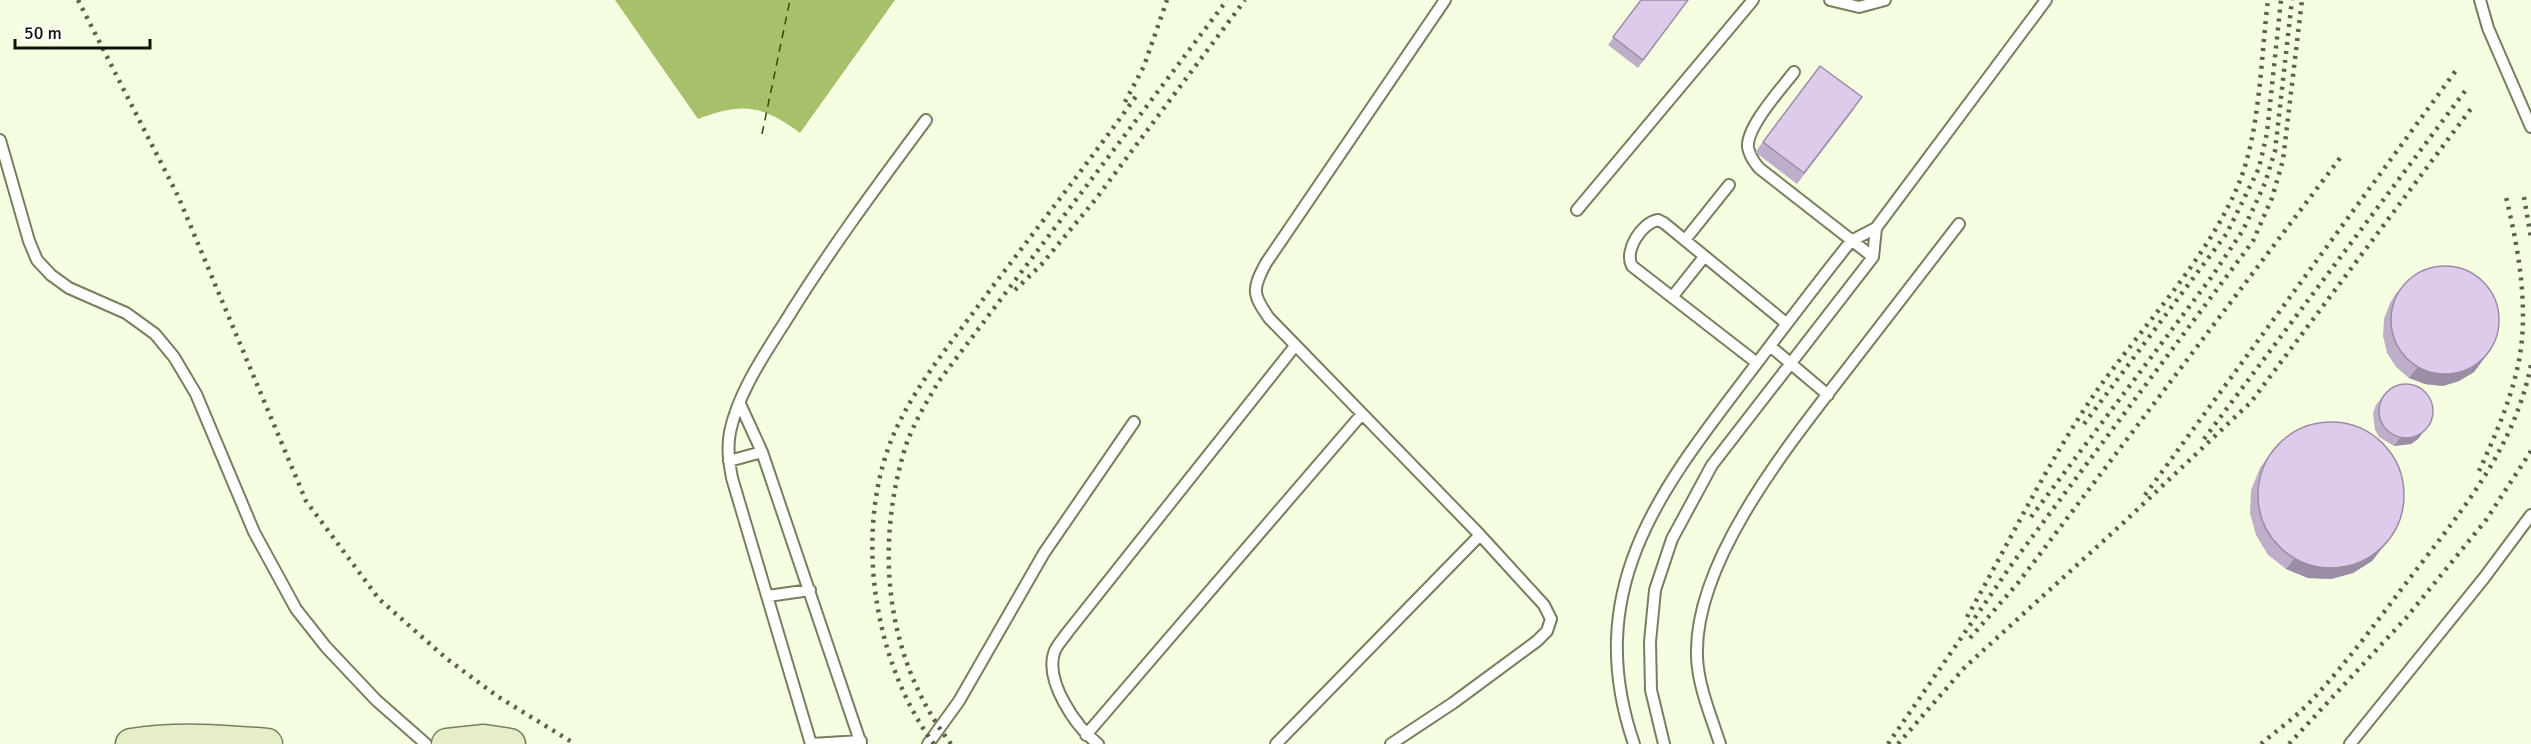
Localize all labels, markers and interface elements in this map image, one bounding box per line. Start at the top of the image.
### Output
scale bar [15,12,150,50]
text: 50 m [24,22,62,44]

